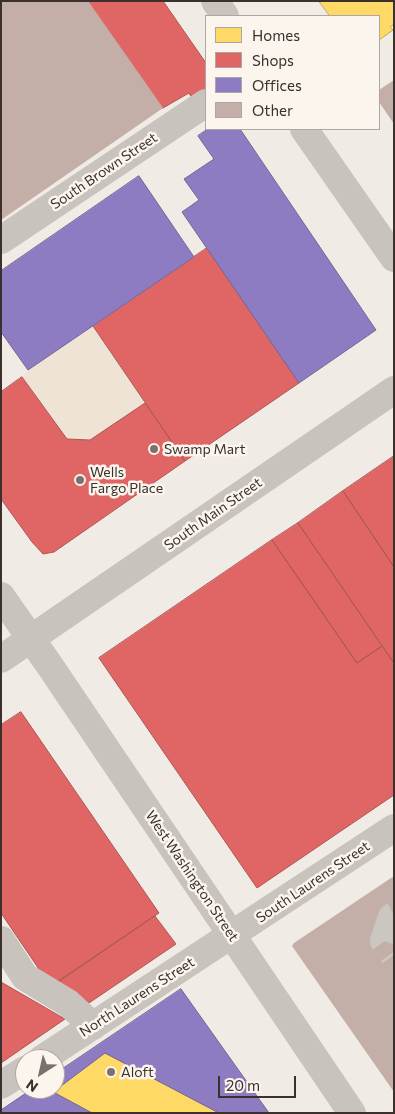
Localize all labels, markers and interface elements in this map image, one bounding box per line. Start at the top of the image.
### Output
legend [205,15,380,130]
text: Homes [252,26,300,44]
text: Shops [252,51,294,69]
text: Offices [252,76,302,94]
text: Other [252,101,293,119]
street label: South Brown Street [48,129,160,213]
place label: Swamp Mart [164,441,245,457]
marker: Swamp Mart [148,443,160,455]
place label: Wells Fargo Place [90,464,163,497]
marker: Wells Fargo Place [74,474,86,486]
street label: South Main Street [161,474,265,554]
street label: West Washington Street [142,807,242,945]
street label: South Laurens Street [253,838,373,926]
street label: North Laurens Street [76,954,198,1040]
north arrow [15,1049,65,1099]
place label: Aloft [121,1064,154,1080]
marker: Aloft [105,1066,117,1078]
scale bar [220,1066,298,1098]
text: N [23,1076,41,1096]
text: 20 m [226,1076,260,1094]

